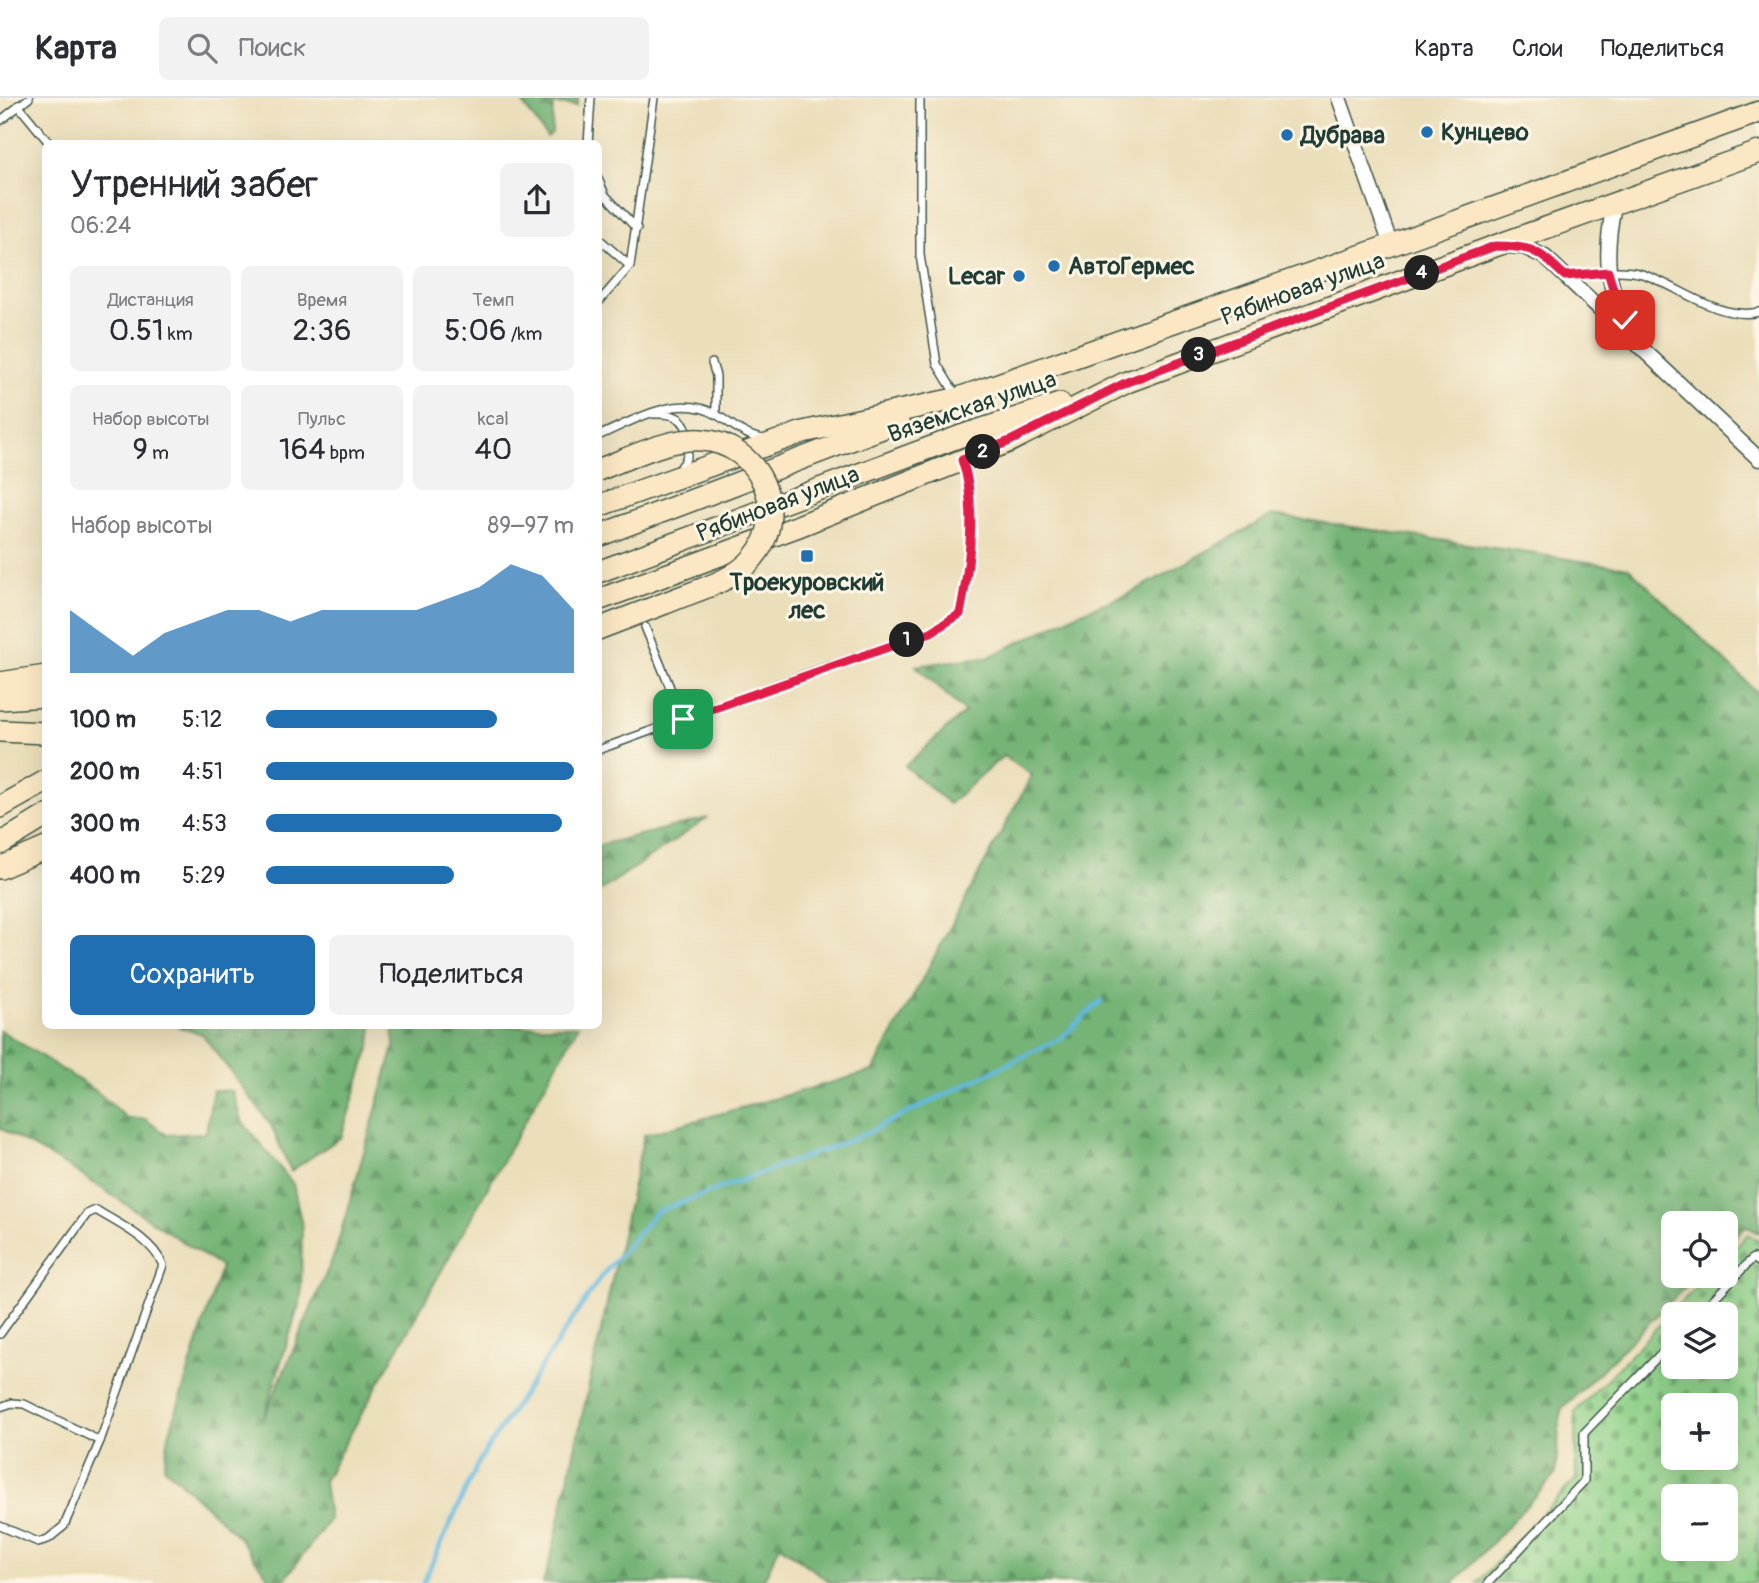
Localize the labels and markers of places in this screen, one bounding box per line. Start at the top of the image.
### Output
place label: Кунцево [1441,118,1529,147]
place label: Дубрава [1299,121,1385,150]
marker: Кунцево [1419,124,1435,140]
marker: Дубрава [1279,127,1295,143]
place label: АвтоГермес [1068,252,1195,281]
pin: 4 [1404,256,1440,290]
marker: АвтоГермес [1046,258,1062,274]
place label: Lecar [948,262,1005,291]
marker: Lecar [1011,268,1027,284]
pin [1595,290,1655,350]
pin: 3 [1182,338,1216,372]
pin: 2 [965,434,1000,470]
marker: Троекуровский лес [799,548,815,564]
place label: Троекуровский лес [729,568,884,625]
pin: 1 [890,622,925,658]
pin [653,689,713,749]

